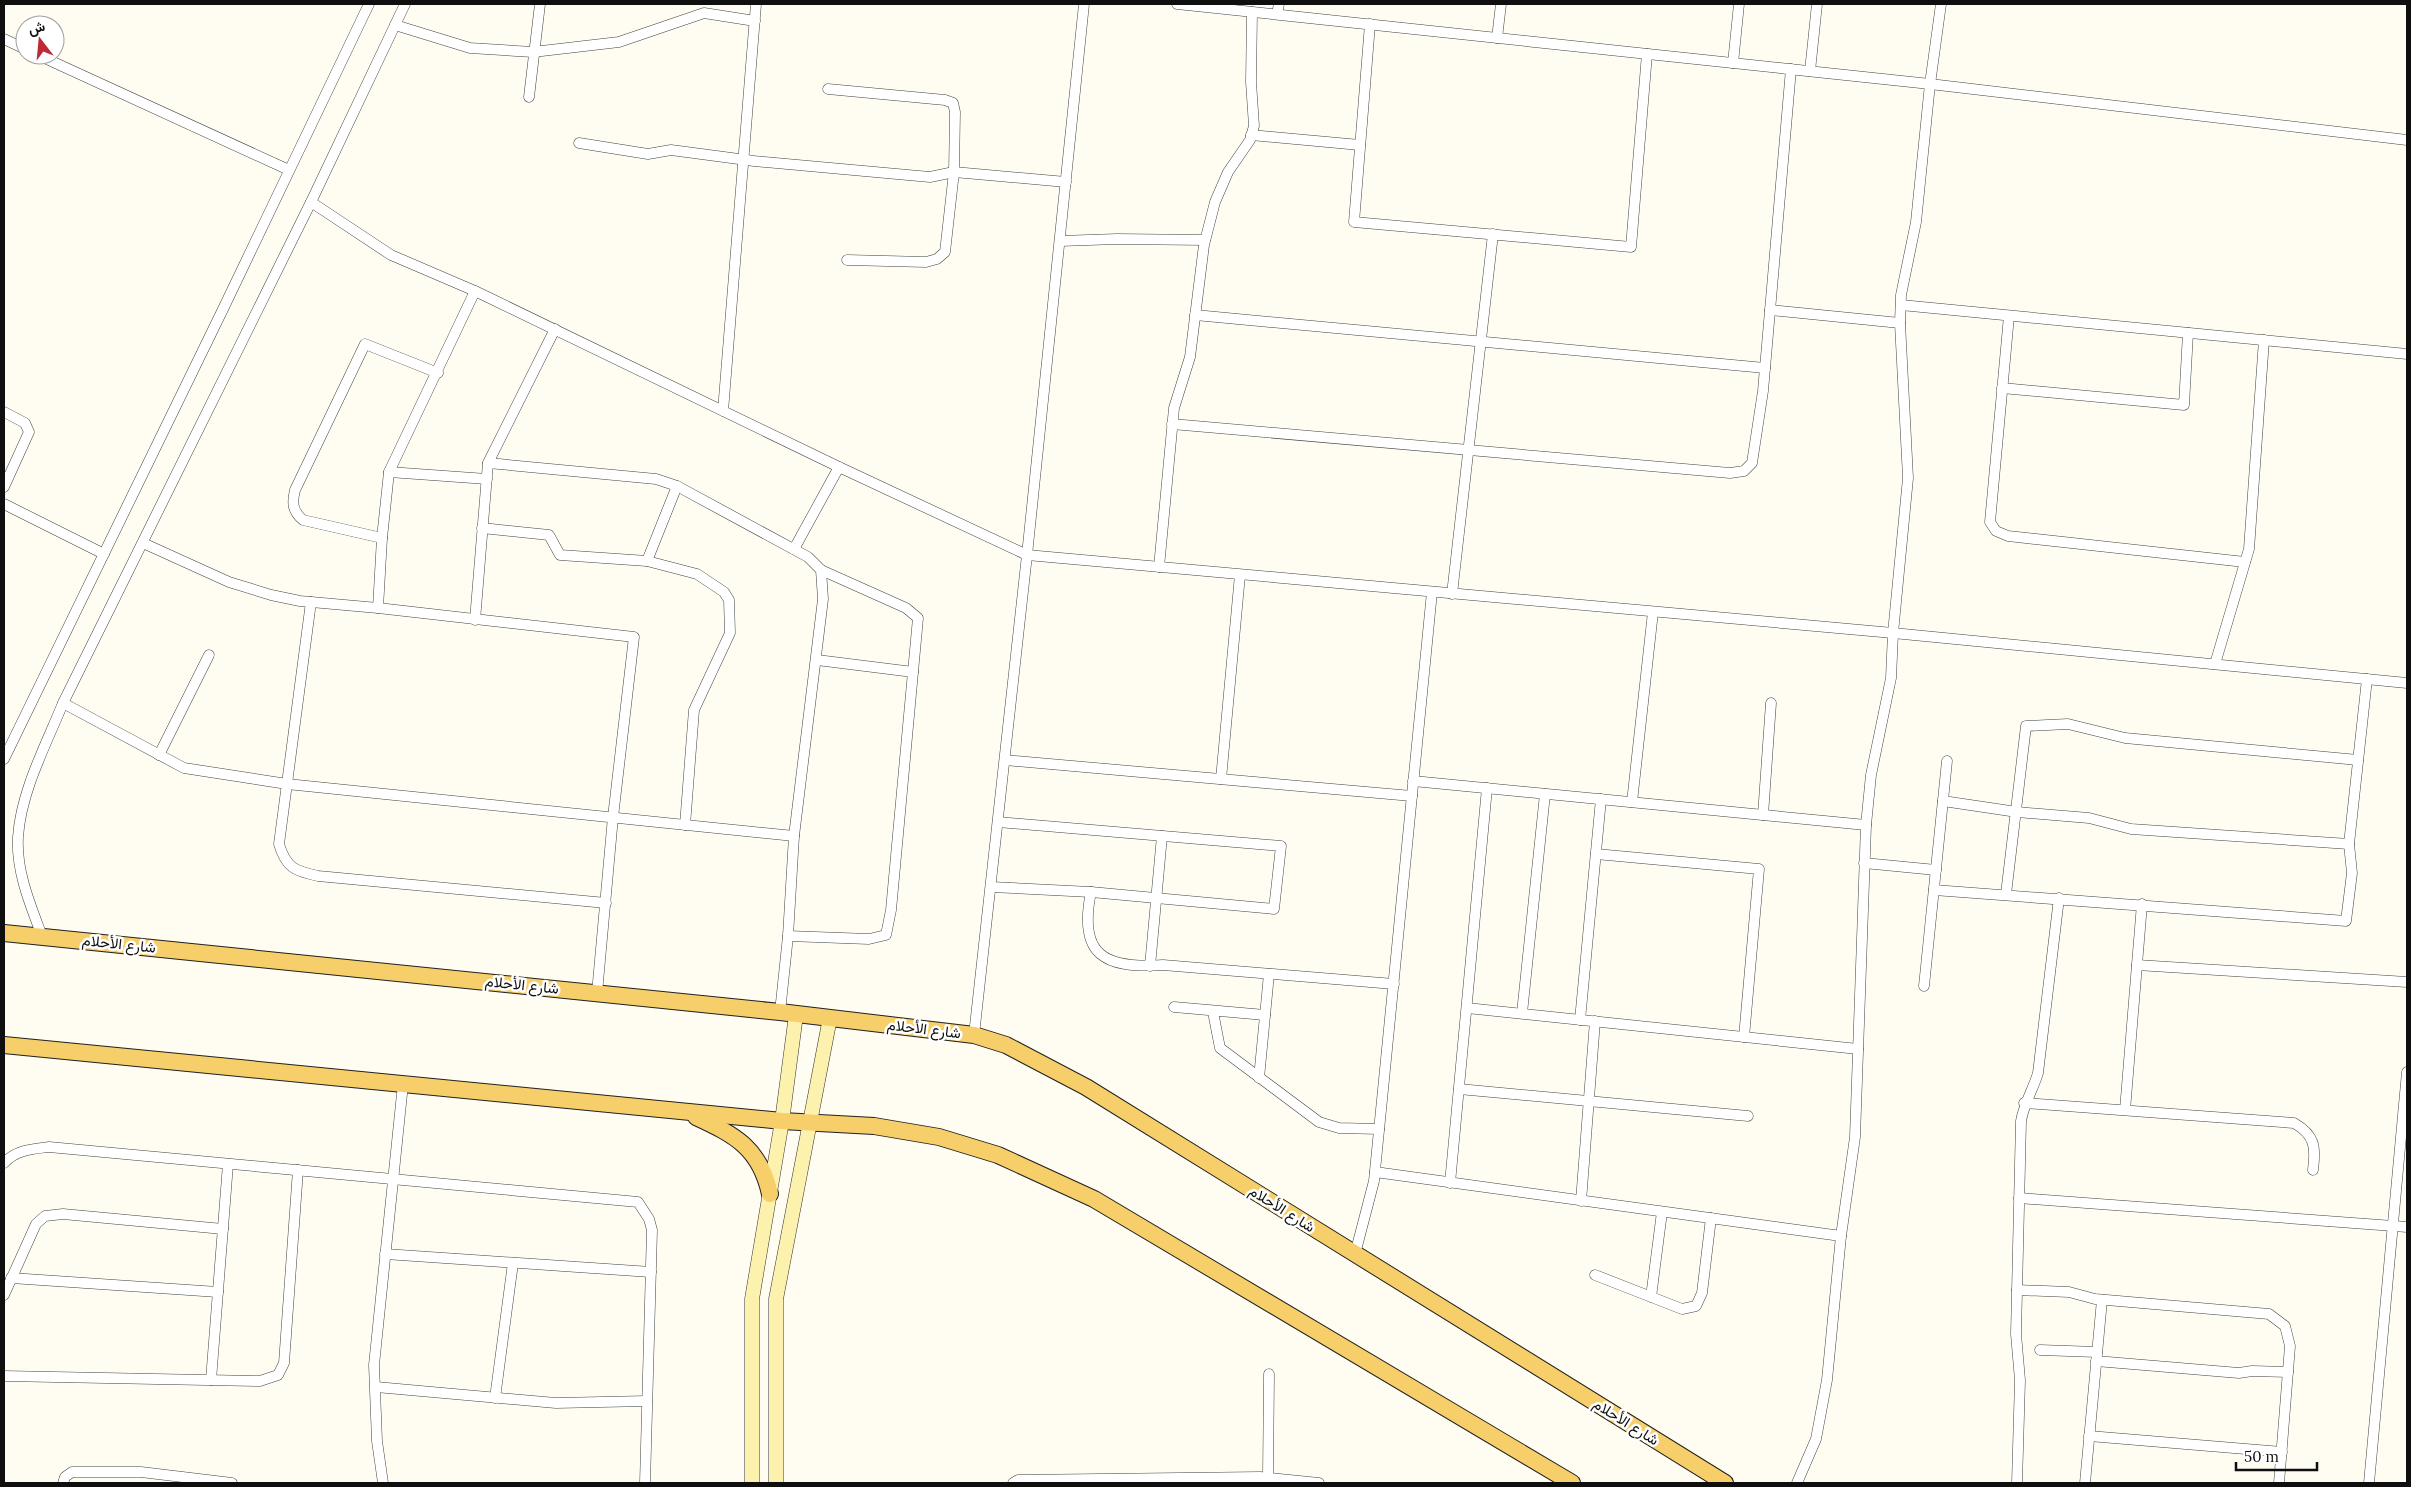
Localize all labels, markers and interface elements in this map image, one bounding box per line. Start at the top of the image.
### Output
north arrow [15,15,65,65]
text: ش [26,16,47,38]
street label: شارع الأحلام [81,930,157,959]
street label: شارع الأحلام [484,971,560,1000]
street label: شارع الأحلام [886,1015,962,1044]
street label: شارع الأحلام [1245,1181,1319,1238]
street label: شارع الأحلام [1589,1394,1663,1451]
scale bar [2236,1440,2317,1472]
text: 50 m [2244,1447,2279,1466]

